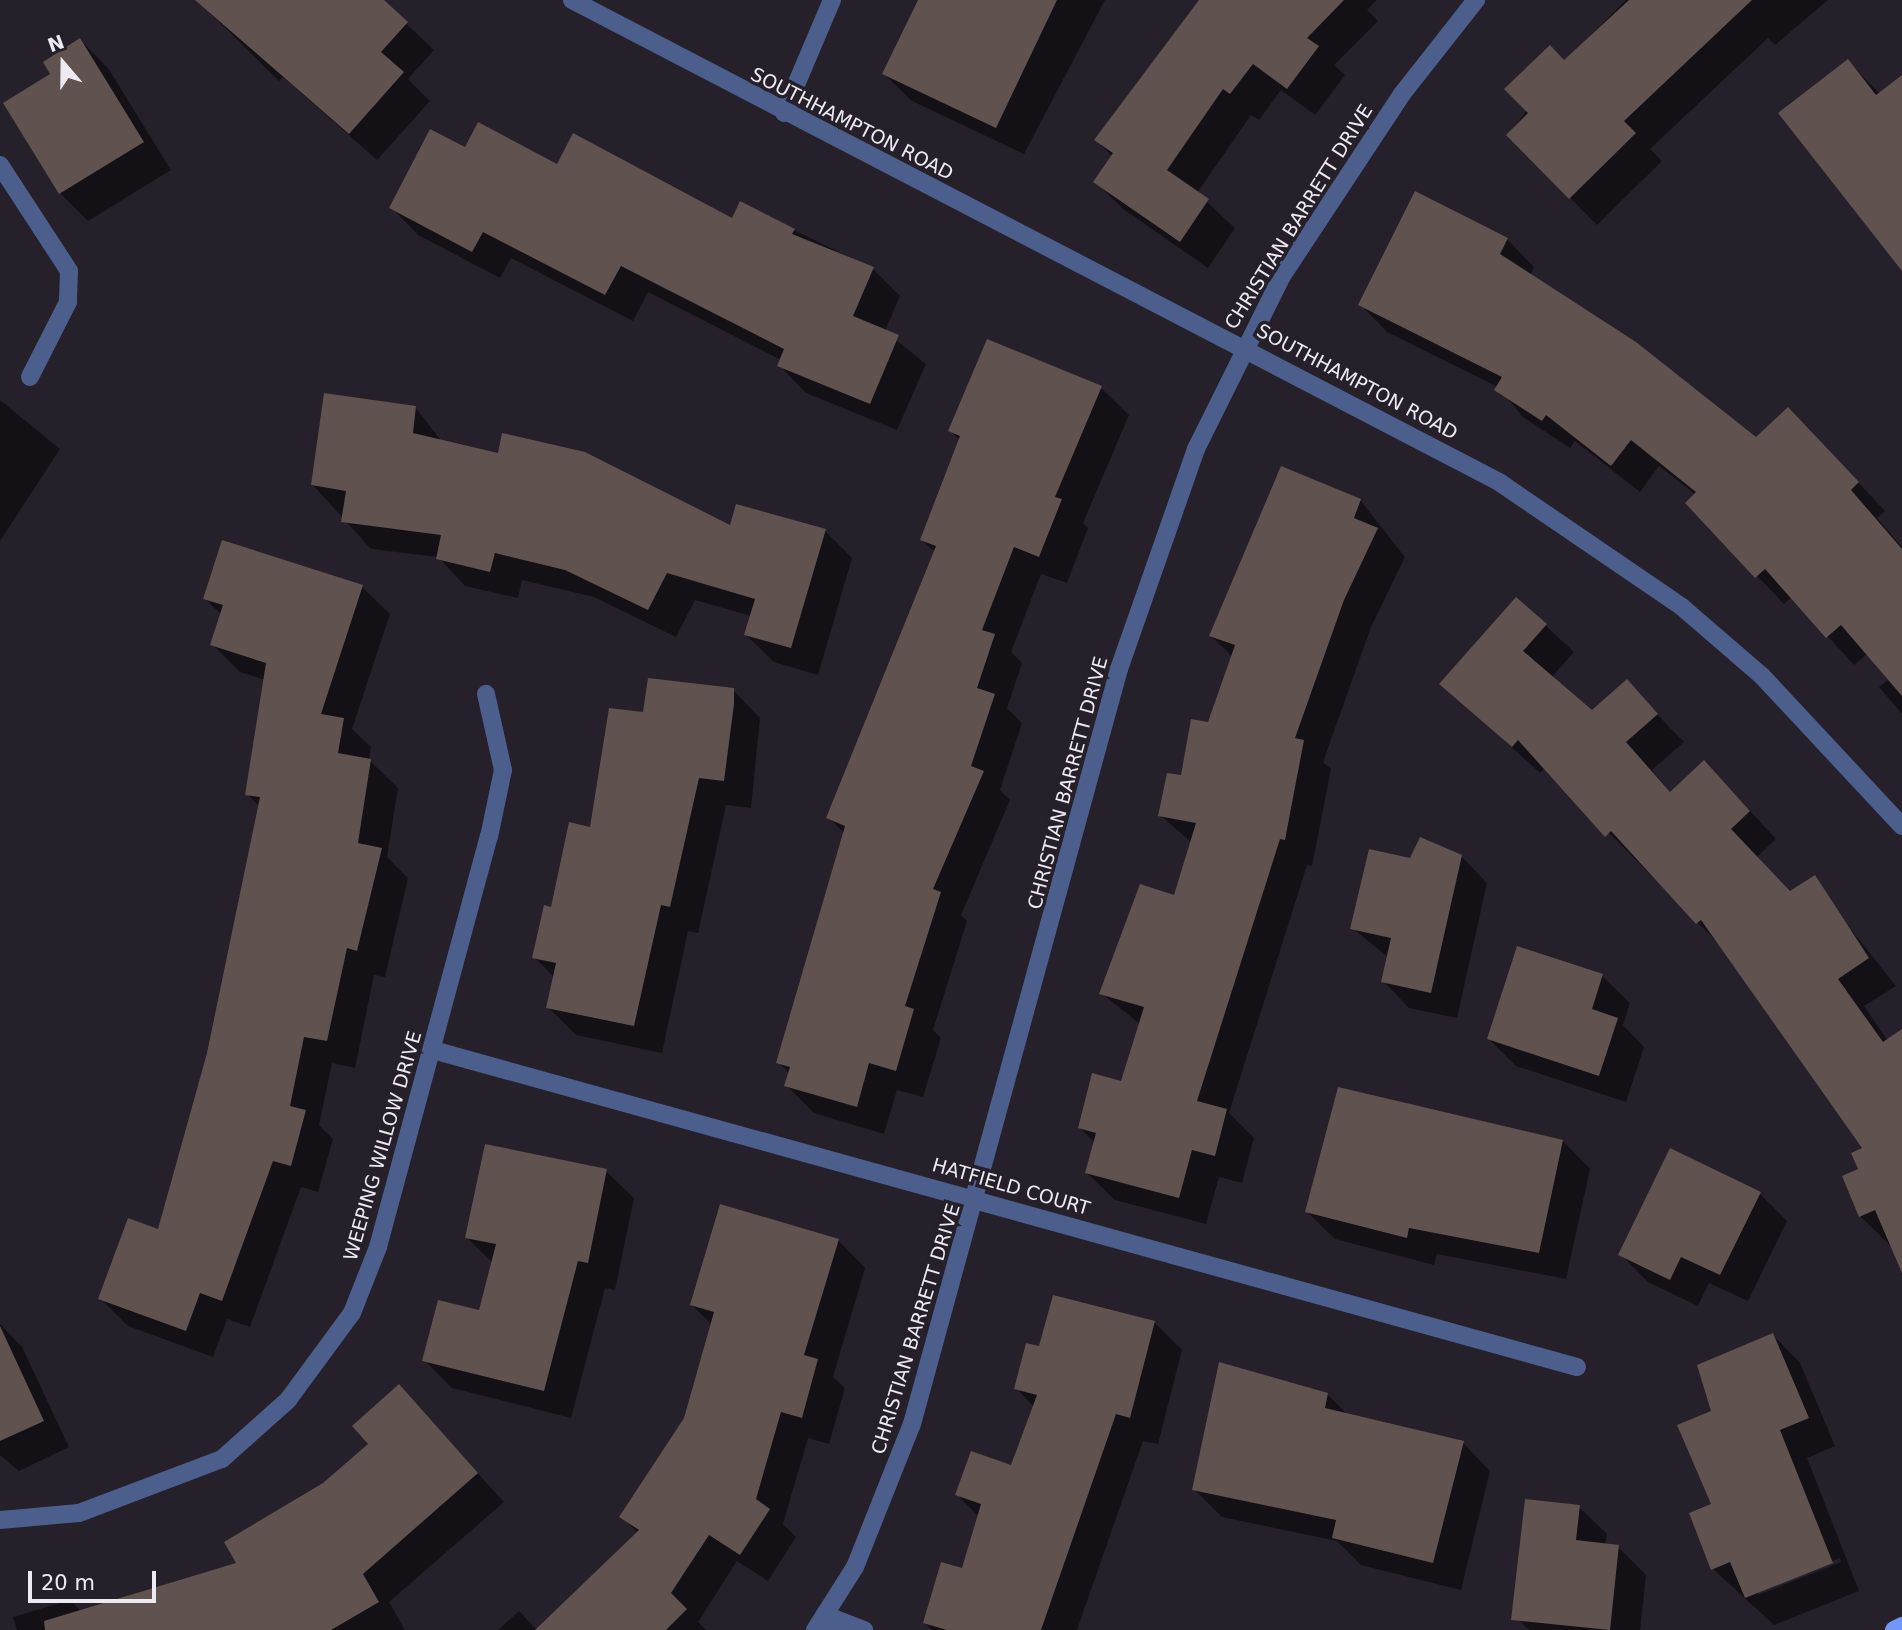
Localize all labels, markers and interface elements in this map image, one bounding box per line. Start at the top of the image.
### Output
north arrow [28,28,98,98]
text: N [45,30,67,56]
street label: SOUTHHAMPTON ROAD [747,63,957,185]
street label: CHRISTIAN BARRETT DRIVE [1220,100,1378,334]
street label: SOUTHHAMPTON ROAD [1253,319,1461,445]
street label: CHRISTIAN BARRETT DRIVE [1023,654,1113,912]
street label: WEEPING WILLOW DRIVE [339,1028,427,1264]
street label: HATFIELD COURT [930,1154,1092,1220]
street label: CHRISTIAN BARRETT DRIVE [867,1201,965,1457]
scale bar [32,1556,159,1600]
text: 20 m [41,1571,95,1595]

